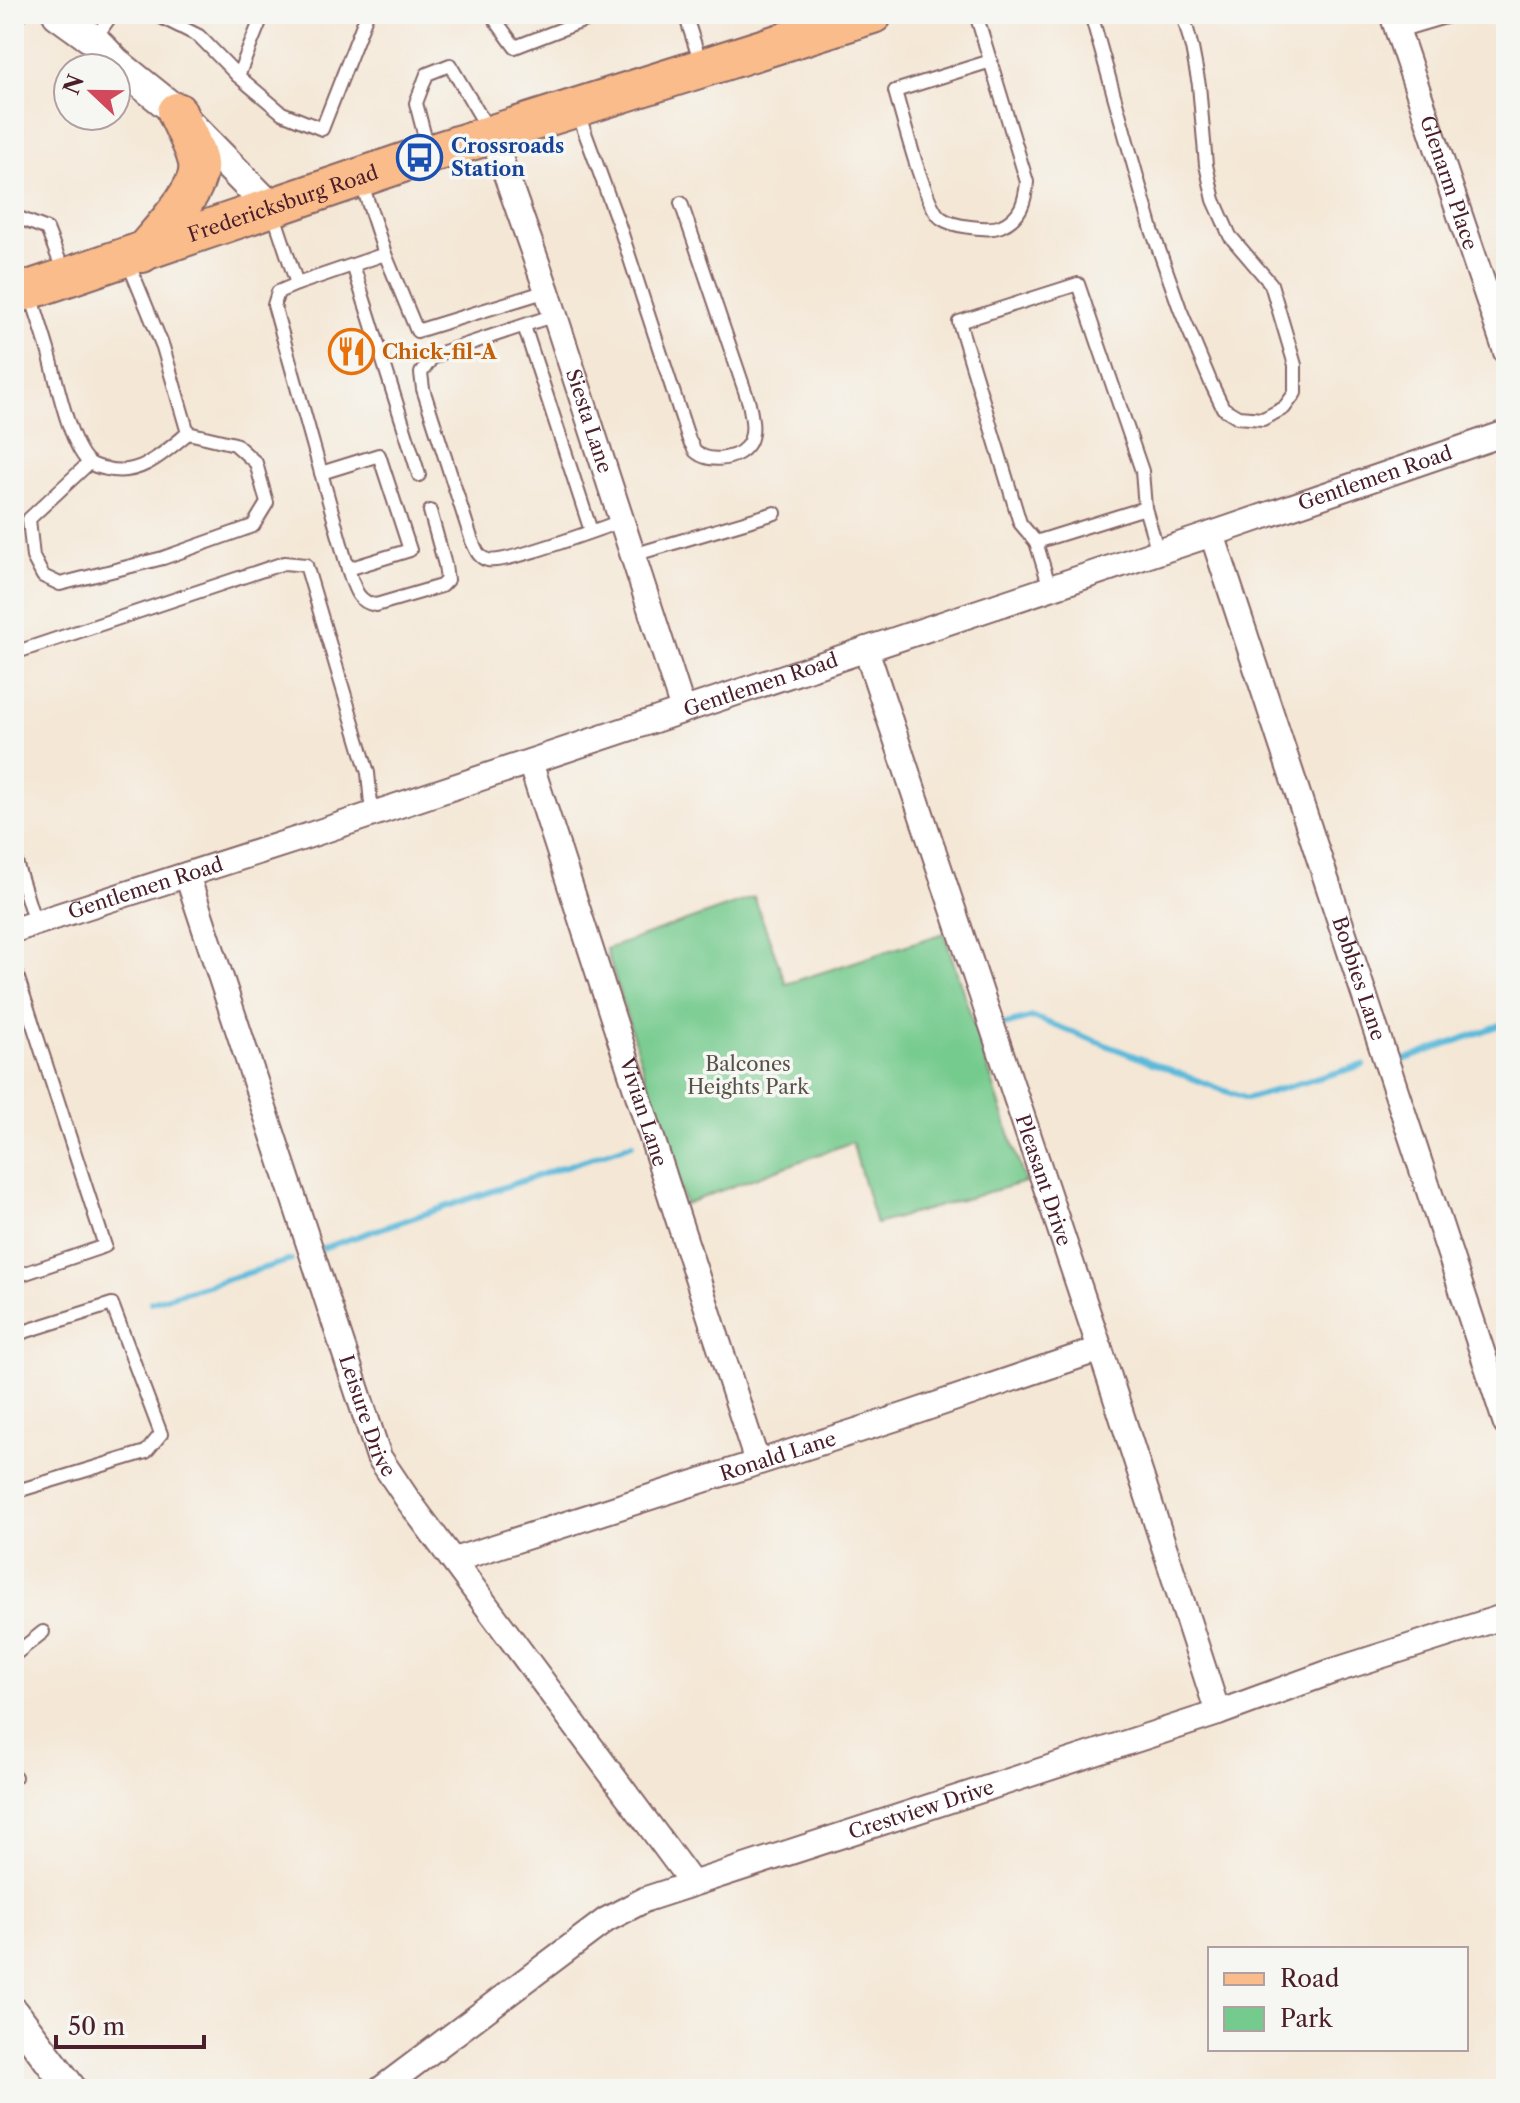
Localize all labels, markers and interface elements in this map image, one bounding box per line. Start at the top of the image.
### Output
north arrow [52,52,132,132]
text: N [58,71,90,99]
street label: Glenarm Place [1415,112,1483,253]
bus stop icon: Crossroads Station [396,133,444,181]
place label: Crossroads Station [451,134,564,181]
street label: Fredericksburg Road [185,160,381,247]
restaurant icon: Chick-fil-A [327,328,375,376]
place label: Chick-fil-A [382,340,497,364]
street label: Siesta Lane [561,366,617,476]
street label: Gentlemen Road [1295,440,1455,516]
street label: Gentlemen Road [680,648,841,722]
street label: Gentlemen Road [65,852,226,924]
street label: Bobbies Lane [1327,913,1390,1043]
park label: Balcones Heights Park [687,1052,810,1099]
street label: Vivian Lane [614,1054,672,1170]
street label: Pleasant Drive [1010,1111,1077,1249]
street label: Leisure Drive [334,1352,401,1481]
street label: Ronald Lane [717,1426,839,1486]
street label: Crestview Drive [845,1775,997,1844]
legend [1208,1947,1468,2051]
text: Road [1280,1964,1340,1993]
scale bar [56,1999,204,2049]
text: Park [1280,2004,1333,2033]
text: 50 m [68,2012,125,2041]

